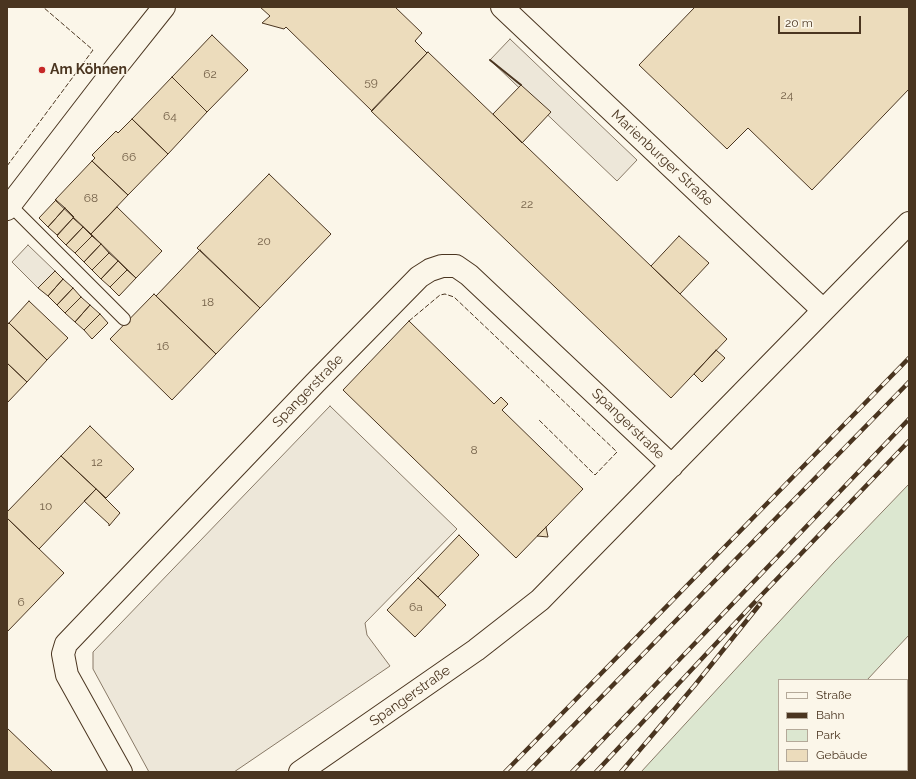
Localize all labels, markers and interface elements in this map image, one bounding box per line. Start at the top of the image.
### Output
scale bar [780,8,863,34]
text: 20 m [785,16,813,30]
place label: Am Köhnen [50,62,127,78]
marker: Am Köhnen [37,65,47,75]
house number: 62 [203,67,217,81]
house number: 59 [364,75,378,89]
house number: 24 [781,88,793,102]
street label: Marienburger Straße [608,107,716,209]
house number: 64 [163,109,177,123]
house number: 66 [122,150,136,164]
house number: 68 [84,191,98,205]
house number: 22 [521,197,533,211]
house number: 20 [257,234,271,248]
house number: 18 [202,295,214,309]
house number: 16 [157,339,169,353]
street label: Spangerstraße [269,351,347,431]
street label: Spangerstraße [588,385,668,463]
house number: 8 [470,443,478,457]
house number: 12 [91,455,103,469]
house number: 10 [40,499,52,513]
house number: 6 [17,595,25,609]
house number: 6a [409,600,423,614]
street label: Spangerstraße [366,662,454,730]
legend [778,679,908,771]
text: Straße [816,688,852,702]
text: Bahn [816,708,845,722]
text: Park [816,728,841,742]
text: Gebäude [816,748,867,762]

